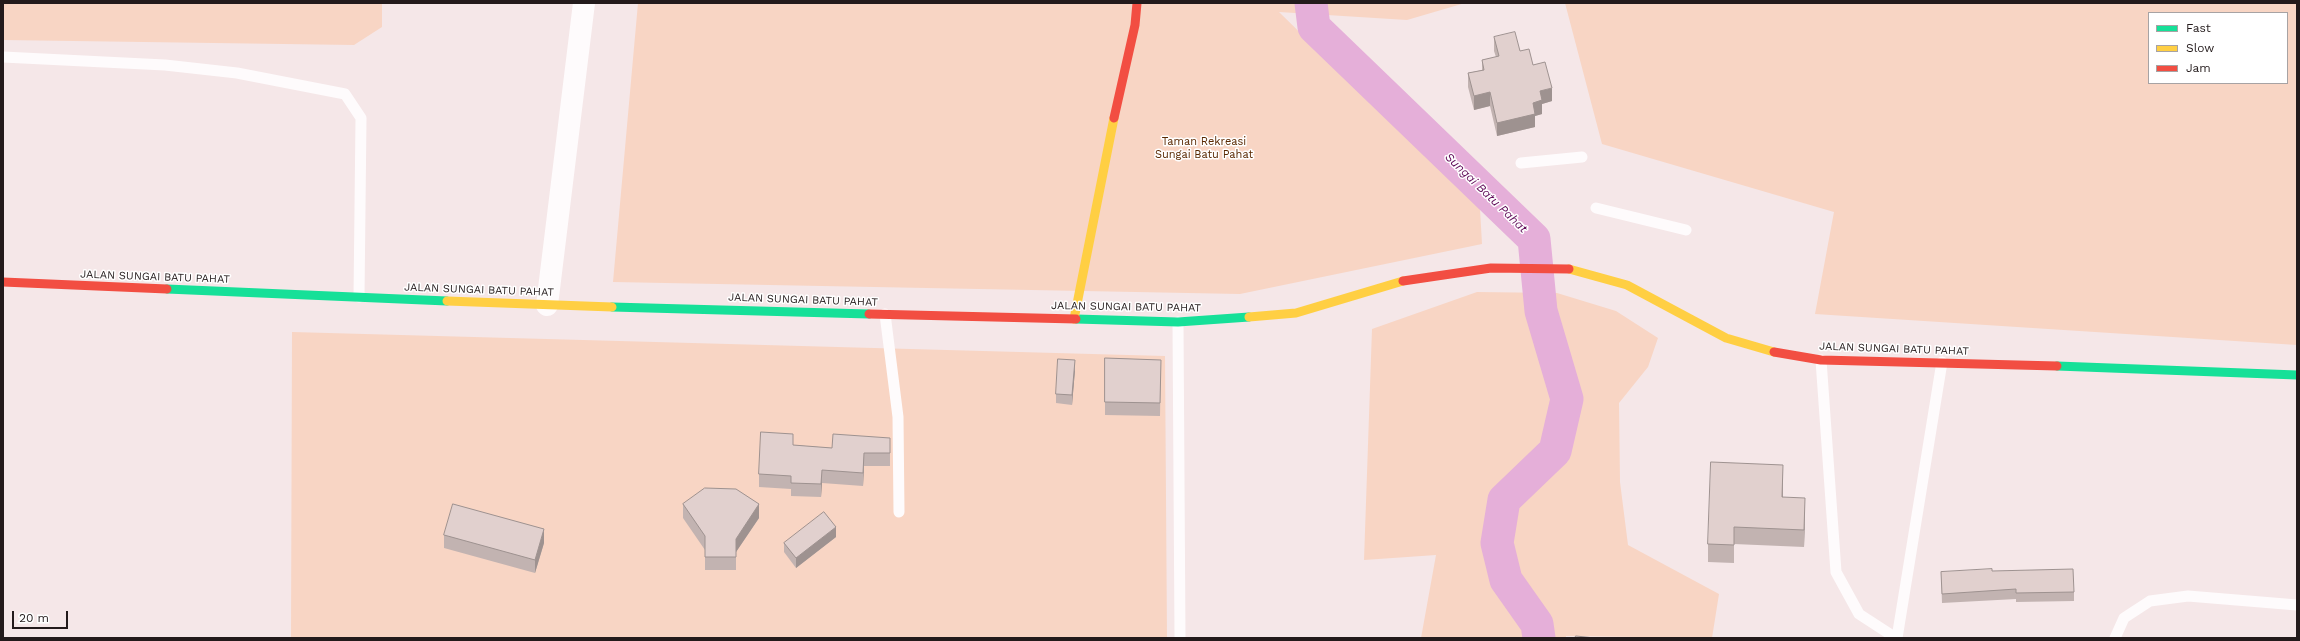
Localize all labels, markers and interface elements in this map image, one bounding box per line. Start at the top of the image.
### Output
legend [2148,12,2288,84]
text: Fast [2186,21,2211,35]
text: Slow [2186,41,2214,55]
text: Jam [2186,61,2211,75]
park label: Taman Rekreasi Sungai Batu Pahat [1155,135,1253,161]
water label: Sungai Batu Pahat [1442,150,1530,236]
street label: JALAN SUNGAI BATU PAHAT [80,268,230,286]
street label: JALAN SUNGAI BATU PAHAT [404,281,554,299]
street label: JALAN SUNGAI BATU PAHAT [728,291,878,309]
street label: JALAN SUNGAI BATU PAHAT [1051,299,1201,315]
street label: JALAN SUNGAI BATU PAHAT [1819,340,1969,358]
scale bar [14,603,70,629]
text: 20 m [19,611,49,625]

